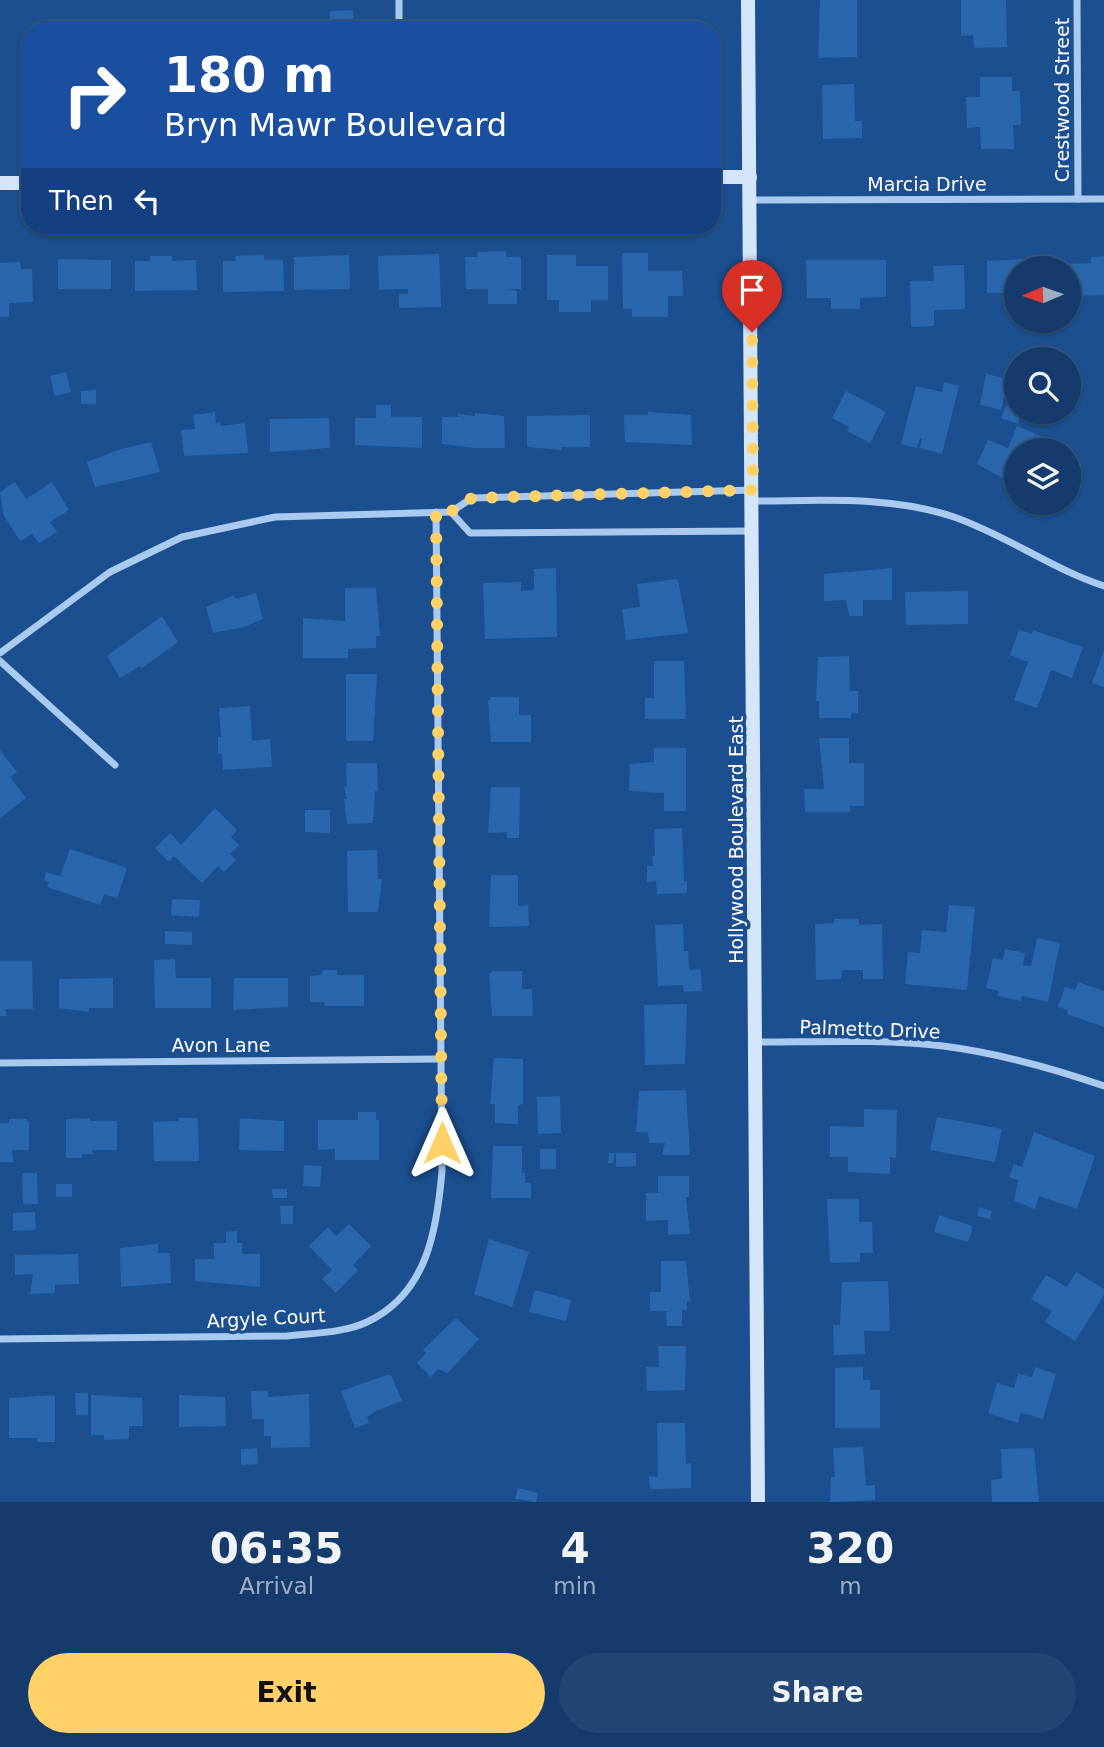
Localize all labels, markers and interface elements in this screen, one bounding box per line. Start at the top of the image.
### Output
street label: Crestwood Street [1051,18,1073,182]
text: 180 m [164,47,334,104]
icon: right [49,49,140,140]
text: Bryn Mawr Boulevard [164,106,507,144]
street label: Marcia Drive [867,173,987,195]
icon: left [128,182,166,220]
text: Then [49,186,114,216]
north arrow [1004,256,1082,332]
map controls [1004,256,1081,515]
pin [722,260,782,332]
icon: arrive [733,271,771,309]
button: search [1004,347,1081,424]
button: layers [1004,438,1081,515]
street label: Hollywood Boulevard East [725,716,747,964]
street label: Palmetto Drive [799,1016,941,1042]
street label: Avon Lane [172,1034,270,1056]
position arrow [405,1106,479,1180]
street label: Argyle Court [206,1304,326,1332]
text: 06:35 [210,1524,344,1573]
text: 4 [560,1524,590,1573]
text: 320 [807,1524,894,1573]
text: Arrival [239,1573,314,1599]
text: min [553,1573,597,1599]
text: m [839,1573,862,1599]
button: Exit [28,1653,545,1733]
button: Share [559,1653,1076,1733]

